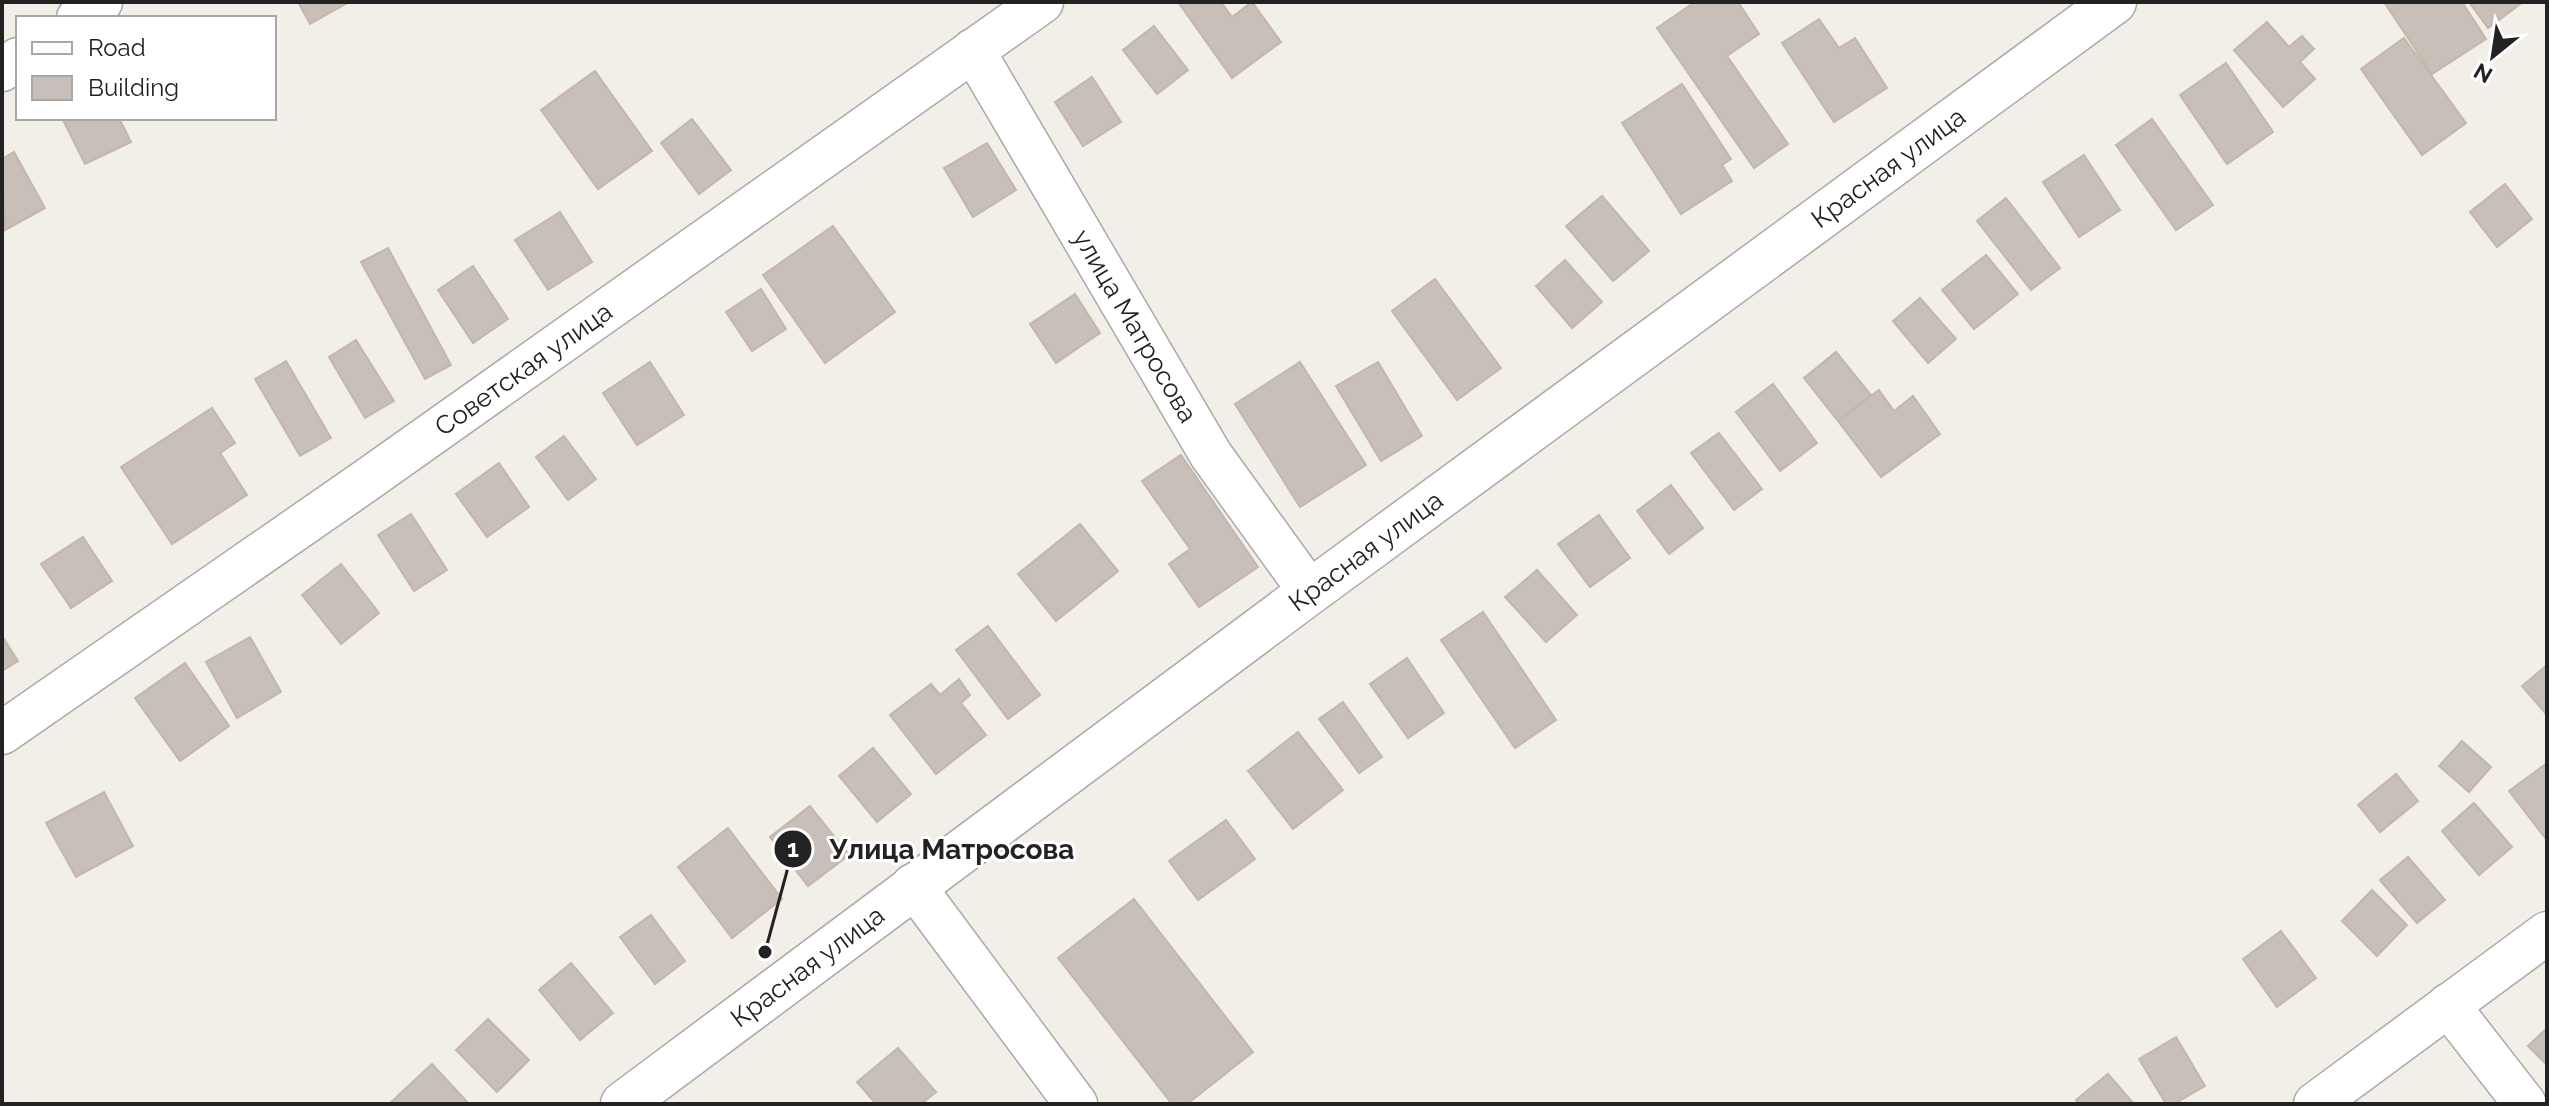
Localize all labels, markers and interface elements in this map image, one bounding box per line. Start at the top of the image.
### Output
legend [16,16,276,120]
north arrow [2453,16,2533,96]
text: Road [88,33,146,62]
text: N [2469,58,2497,89]
text: Building [88,73,179,102]
street label: Красная улица [1805,101,1971,234]
street label: улица Матросова [1067,224,1203,428]
street label: Советская улица [429,296,618,442]
street label: Красная улица [1283,485,1449,617]
callout: Улица Матросова [773,823,1090,875]
text: Улица Матросова [829,833,1074,866]
text: 1 [787,834,799,863]
street label: Красная улица [725,900,890,1033]

